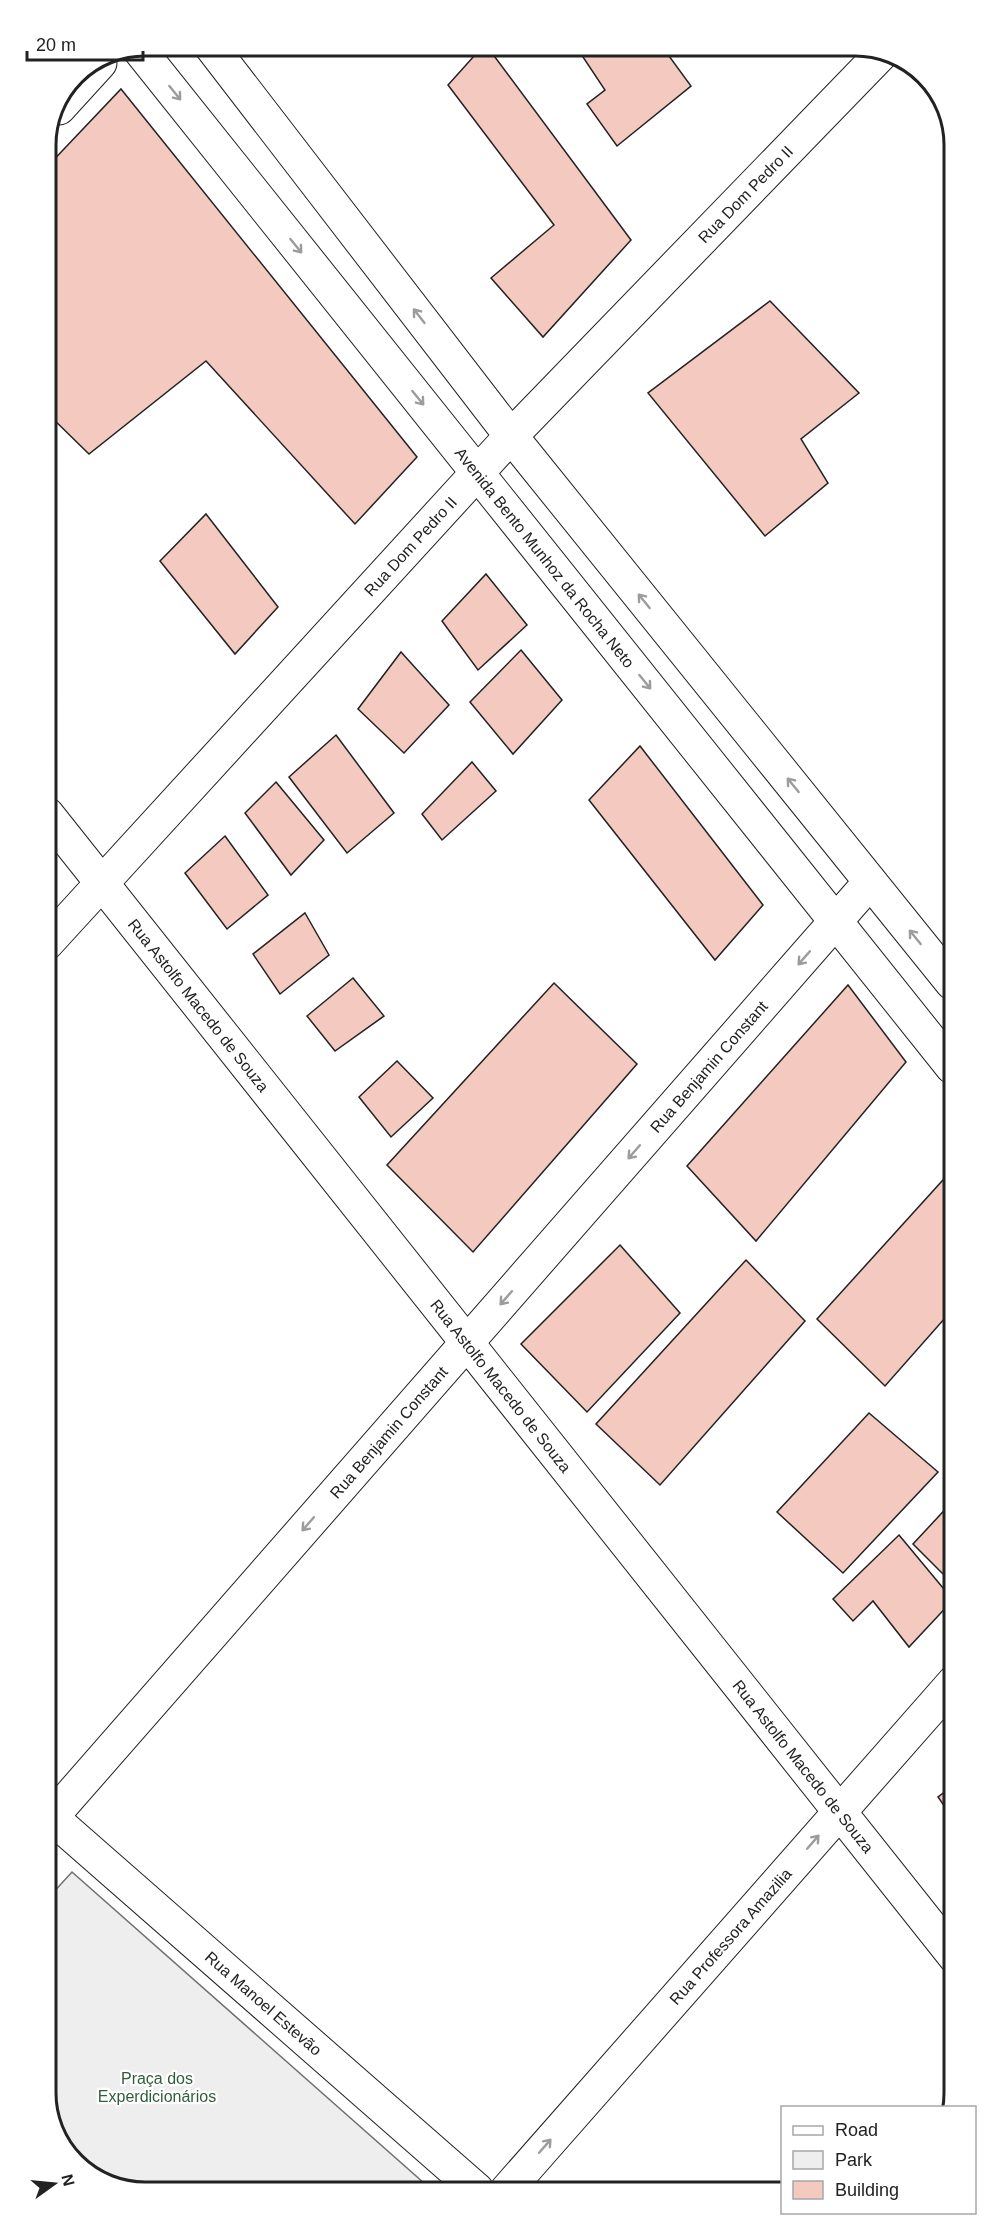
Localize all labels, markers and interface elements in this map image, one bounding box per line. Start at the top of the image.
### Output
scale bar [27,24,142,62]
text: 20 m [36,35,76,55]
one-way arrow [168,85,181,101]
street label: Rua Dom Pedro II [695,142,796,246]
one-way arrow [290,238,303,254]
one-way arrow [412,309,425,325]
one-way arrow [411,390,424,406]
street label: Avenida Bento Munhoz da Rocha Neto [452,444,638,671]
street label: Rua Dom Pedro II [361,493,460,599]
one-way arrow [637,594,651,609]
one-way arrow [638,673,651,689]
one-way arrow [786,778,799,794]
street label: Rua Astolfo Macedo de Souza [125,915,272,1095]
one-way arrow [909,929,922,945]
one-way arrow [797,950,811,965]
street label: Rua Benjamin Constant [646,997,771,1136]
one-way arrow [627,1144,641,1159]
one-way arrow [499,1291,513,1306]
street label: Rua Astolfo Macedo de Souza [427,1296,575,1475]
street label: Rua Benjamin Constant [326,1363,451,1501]
one-way arrow [301,1516,315,1531]
street label: Rua Astolfo Macedo de Souza [730,1677,877,1856]
one-way arrow [806,1835,820,1850]
street label: Rua Professora Amazilia [666,1865,795,2008]
street label: Rua Manoel Estevão [202,1948,325,2059]
park label: Praça dos Experdicionários [98,2070,216,2105]
legend [781,2106,976,2214]
text: Road [835,2120,878,2140]
one-way arrow [538,2139,552,2154]
text: Park [835,2150,873,2170]
north arrow [24,2154,84,2214]
text: N [58,2172,78,2188]
text: Building [835,2180,899,2200]

